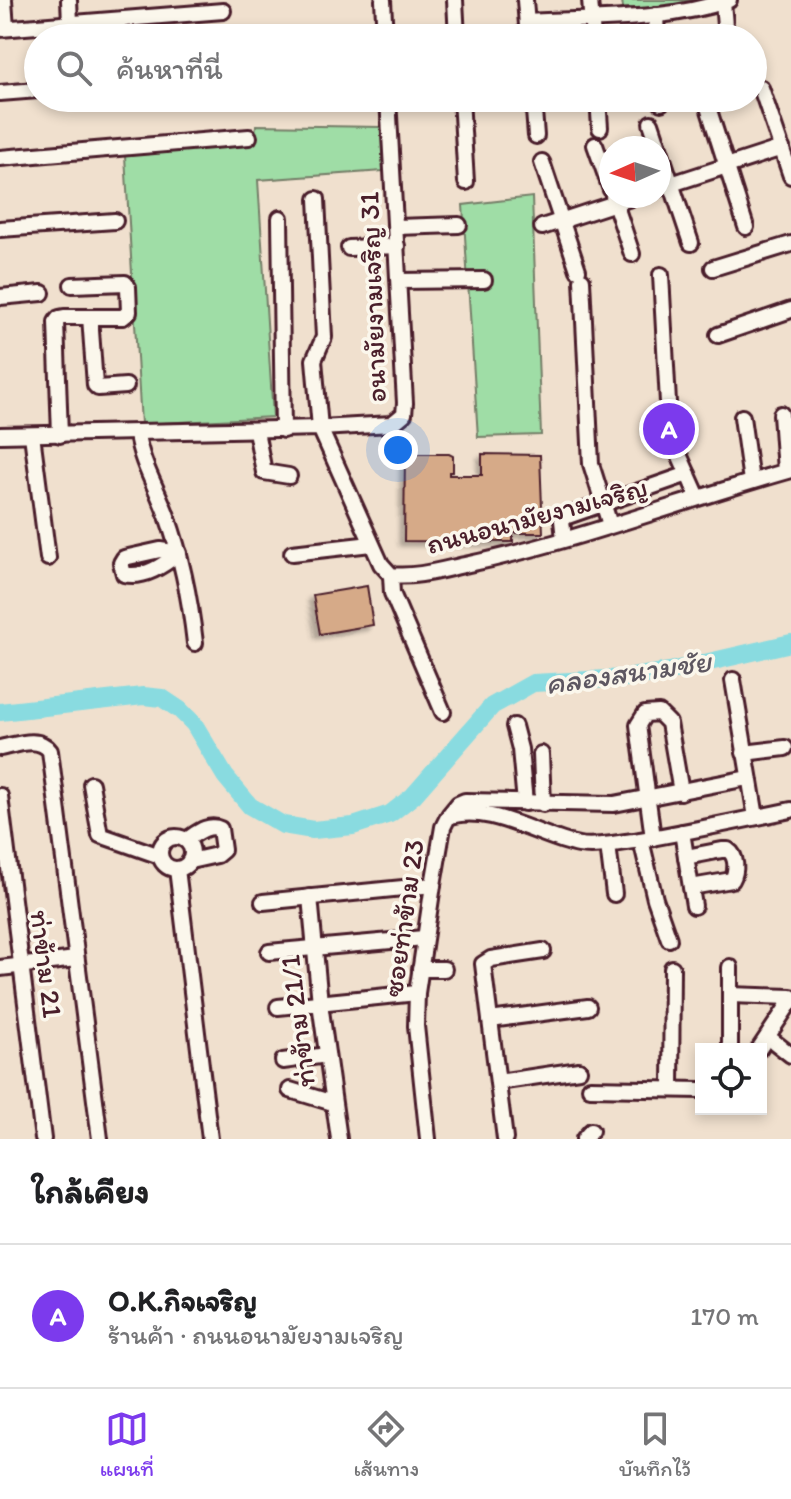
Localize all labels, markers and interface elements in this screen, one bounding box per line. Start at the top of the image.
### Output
search box [24,24,767,112]
icon: search [52,46,96,90]
text: ค้นหาที่นี่ [116,50,223,87]
north arrow [599,136,671,208]
street label: อนามัยงามเจริญ 31 [351,191,393,403]
pin: A [643,399,695,459]
your location [378,430,418,470]
street label: ถนนอนามัยงามเจริญ [423,469,651,561]
water label: คลองสนามชัย [543,642,715,702]
street label: ซอยท่าข้าม 23 [375,837,431,999]
street label: ท่าข้าม 21 [24,908,70,1020]
street label: ท่าข้าม 21/1 [272,953,322,1089]
map controls [695,1043,767,1115]
button: locate [695,1043,767,1115]
text: ใกล้เคียง [32,1171,149,1212]
text: O.K.กิจเจริญ [108,1282,258,1319]
text: A [50,1300,66,1332]
text: 170 m [690,1300,759,1332]
text: ร้านค้า · ถนนอนามัยงามเจริญ [108,1319,404,1351]
tab: แผนที่ [100,1407,154,1482]
tab: เส้นทาง [354,1407,419,1482]
tab: บันทึกไว้ [619,1407,691,1482]

